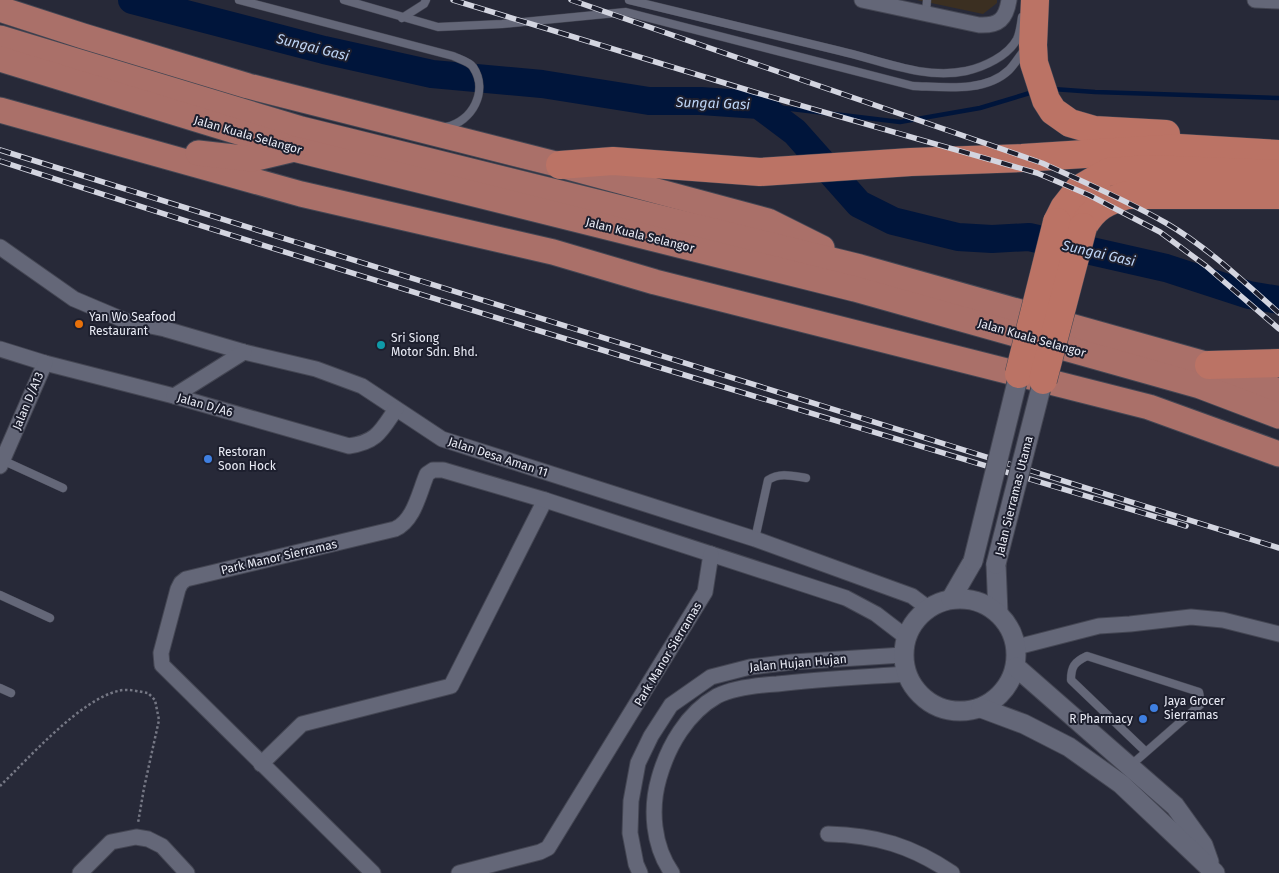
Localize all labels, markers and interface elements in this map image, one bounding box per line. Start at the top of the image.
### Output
water label: Sungai Gasi [274,30,351,65]
water label: Sungai Gasi [674,94,751,113]
street label: Jalan Kuala Selangor [192,113,304,157]
street label: Jalan Kuala Selangor [584,215,696,255]
water label: Sungai Gasi [1060,237,1137,270]
place label: Yan Wo Seafood Restaurant [89,310,176,338]
street label: Jalan Kuala Selangor [976,316,1088,360]
marker: Yan Wo Seafood Restaurant [73,318,85,330]
place label: Sri Siong Motor Sdn. Bhd. [391,331,478,359]
marker: Sri Siong Motor Sdn. Bhd. [375,339,387,351]
street label: Jalan D/A13 [10,370,46,432]
street label: Jalan D/A6 [176,390,234,420]
street label: Jalan Desa Aman 11 [446,434,550,480]
street label: Jalan Sierramas Utama [992,435,1036,557]
place label: Restoran Soon Hock [218,445,277,473]
marker: Restoran Soon Hock [202,453,214,465]
street label: Park Manor Sierramas [220,537,339,577]
street label: Park Manor Sierramas [631,599,705,708]
street label: Jalan Hujan Hujan [749,652,847,674]
place label: Jaya Grocer Sierramas [1164,694,1225,722]
marker: Jaya Grocer Sierramas [1148,702,1160,714]
place label: R Pharmacy [1069,712,1133,726]
marker: R Pharmacy [1137,713,1149,725]

